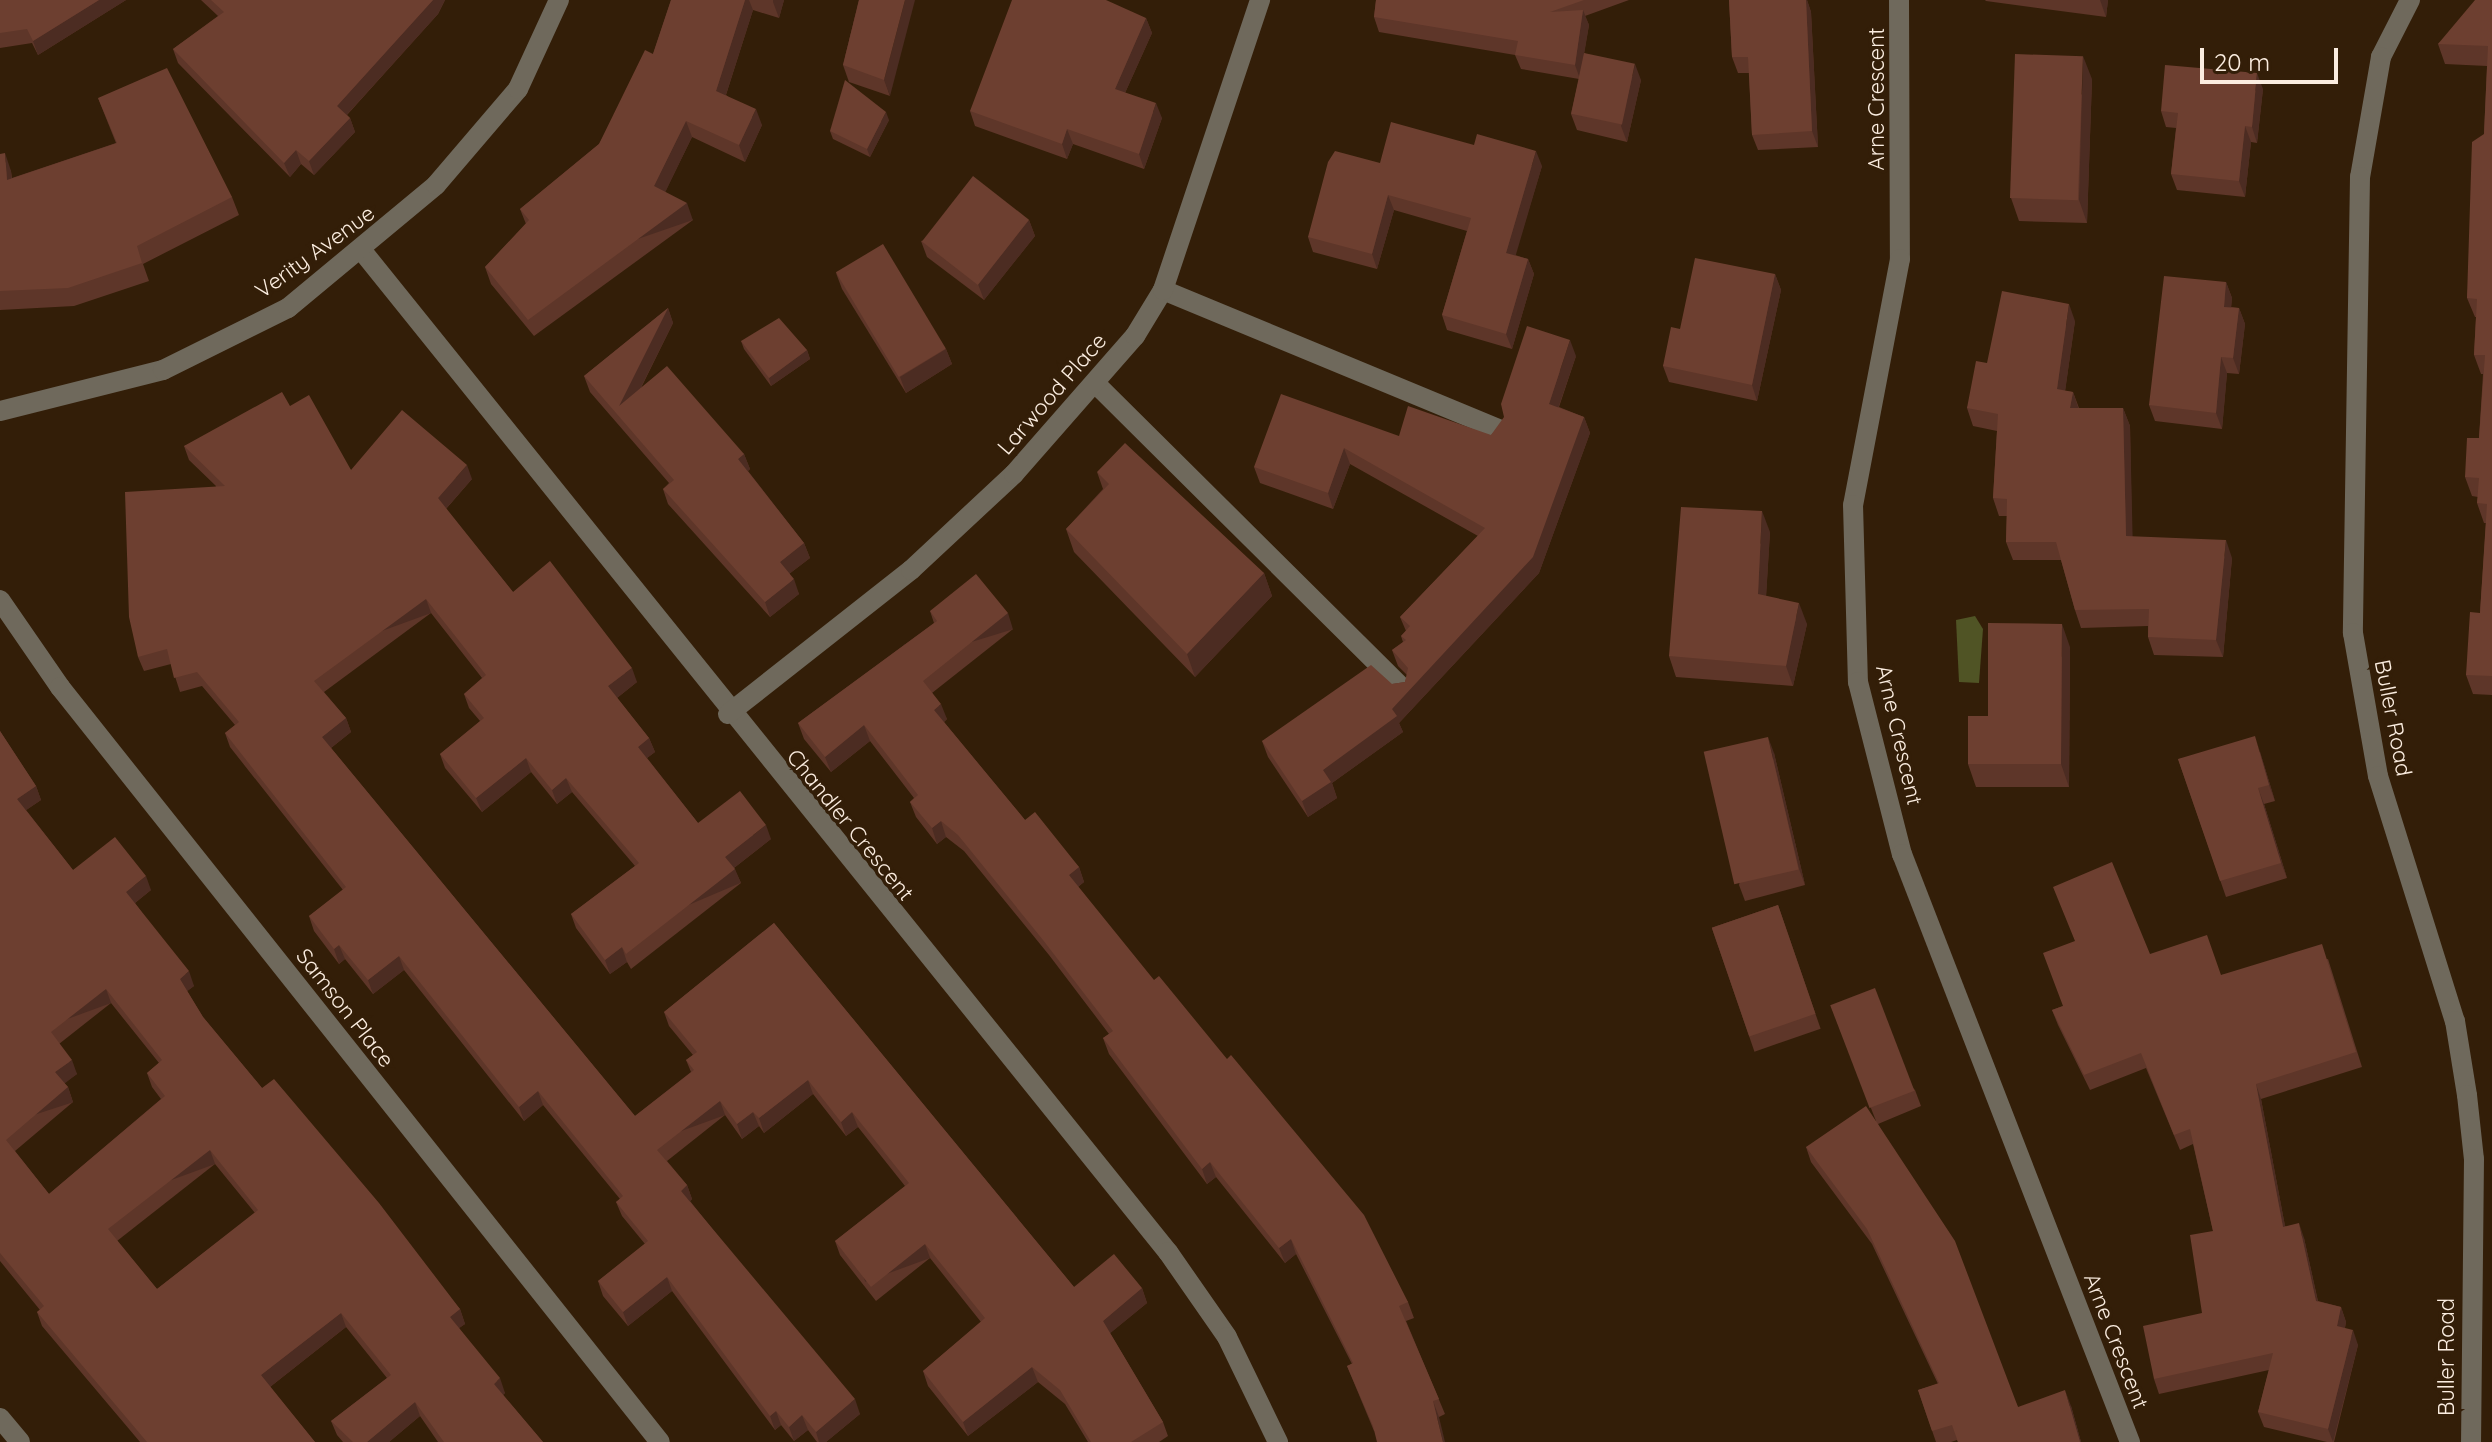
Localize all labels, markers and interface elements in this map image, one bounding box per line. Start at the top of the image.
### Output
street label: Arne Crescent [1864,28,1890,170]
scale bar [2204,32,2342,82]
text: 20 m [2214,47,2270,77]
street label: Verity Avenue [250,200,380,304]
street label: Larwood Place [992,328,1112,460]
street label: Buller Road [2369,657,2417,779]
street label: Arne Crescent [1870,662,1928,808]
street label: Chandler Crescent [781,744,919,906]
street label: Samson Place [290,943,400,1073]
street label: Arne Crescent [2078,1270,2154,1412]
street label: Buller Road [2434,1298,2460,1416]

